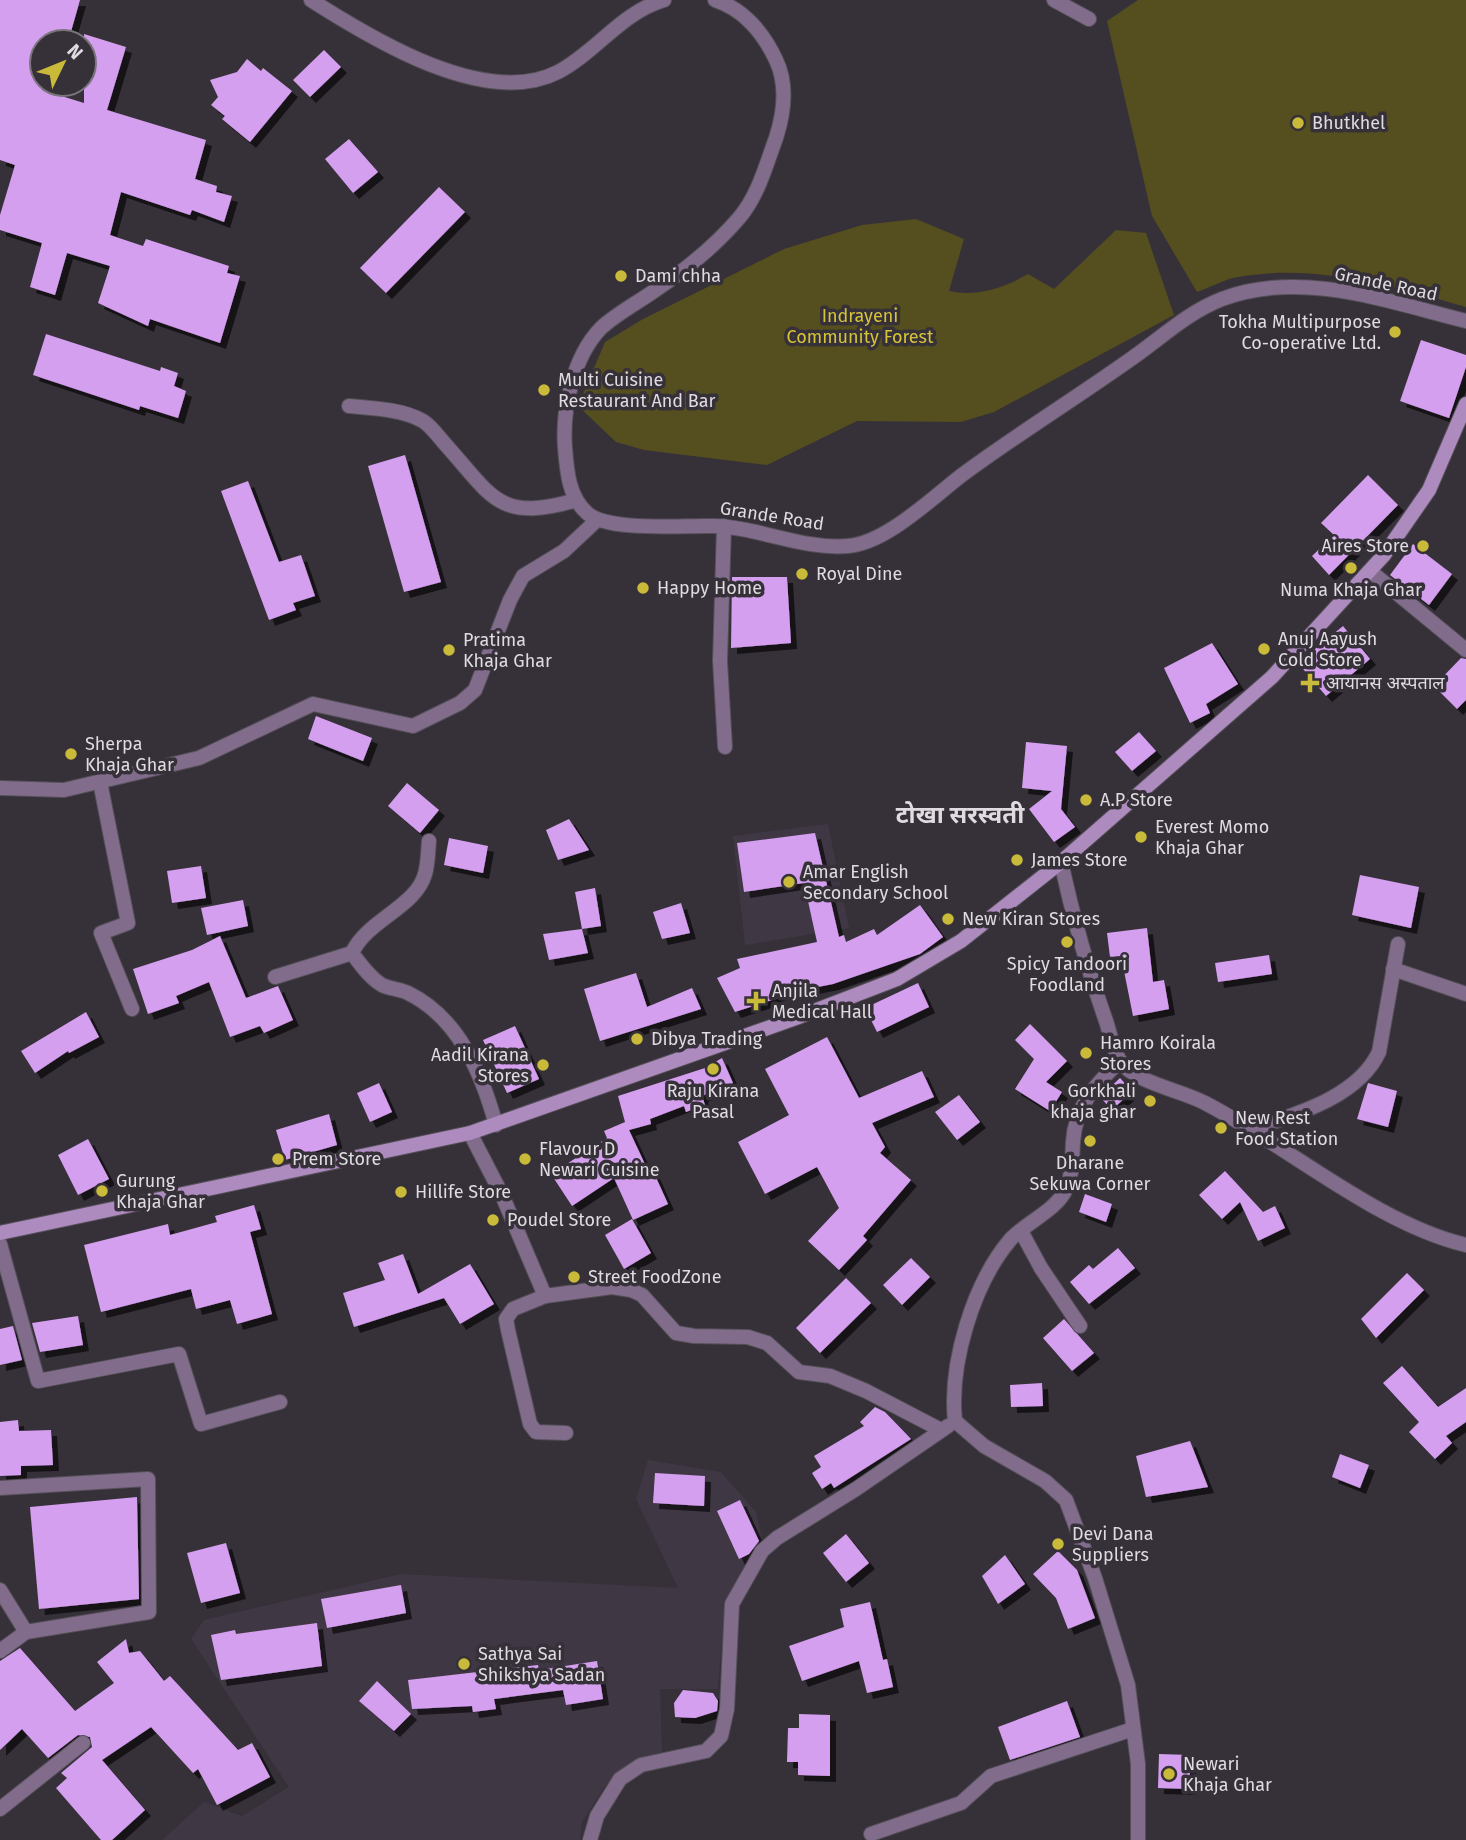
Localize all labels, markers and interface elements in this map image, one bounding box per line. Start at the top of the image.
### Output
north arrow [28,28,98,98]
text: N [62,39,88,64]
place label: Bhutkhel [1312,112,1385,134]
marker: Bhutkhel [1290,115,1306,131]
street label: Grande Road [1332,262,1440,306]
place label: Dami chha [635,265,721,287]
marker: Dami chha [613,268,629,284]
park label: Indrayeni Community Forest [786,305,934,348]
place label: Tokha Multipurpose Co-operative Ltd. [1219,311,1381,354]
marker: Tokha Multipurpose Co-operative Ltd. [1387,324,1403,340]
place label: Multi Cuisine Restaurant And Bar [558,369,716,412]
marker: Multi Cuisine Restaurant And Bar [536,382,552,398]
street label: Grande Road [718,497,826,535]
place label: Aires Store [1321,535,1409,557]
marker: Aires Store [1415,538,1431,554]
marker: Numa Khaja Ghar [1343,560,1359,576]
place label: Royal Dine [816,563,902,585]
marker: Royal Dine [794,566,810,582]
place label: Happy Home [657,577,762,599]
place label: Numa Khaja Ghar [1280,579,1422,601]
marker: Happy Home [635,580,651,596]
place label: Anuj Aayush Cold Store [1278,628,1377,671]
place label: Pratima Khaja Ghar [463,629,552,672]
marker: Anuj Aayush Cold Store [1256,641,1272,657]
marker: Pratima Khaja Ghar [441,642,457,658]
place label: आयानस अस्पताल [1326,672,1445,694]
marker: आयानस अस्पताल [1300,673,1320,693]
place label: Sherpa Khaja Ghar [85,733,174,776]
marker: Sherpa Khaja Ghar [63,746,79,762]
place label: A.P Store [1100,789,1173,811]
marker: A.P Store [1078,792,1094,808]
district label: टोखा सरस्वती [896,801,1025,829]
place label: Everest Momo Khaja Ghar [1155,816,1269,859]
marker: Everest Momo Khaja Ghar [1133,829,1149,845]
place label: James Store [1031,849,1127,871]
marker: James Store [1009,852,1025,868]
place label: Amar English Secondary School [803,861,948,904]
marker: Amar English Secondary School [781,874,797,890]
place label: New Kiran Stores [962,908,1100,930]
marker: New Kiran Stores [940,911,956,927]
marker: Spicy Tandoori Foodland [1059,934,1075,950]
place label: Spicy Tandoori Foodland [1007,953,1127,996]
place label: Anjila Medical Hall [772,980,872,1023]
marker: Anjila Medical Hall [746,991,766,1011]
place label: Dibya Trading [651,1028,763,1050]
marker: Dibya Trading [629,1031,645,1047]
place label: Hamro Koirala Stores [1100,1032,1216,1075]
place label: Aadil Kirana Stores [431,1044,529,1087]
marker: Hamro Koirala Stores [1078,1045,1094,1061]
marker: Aadil Kirana Stores [535,1057,551,1073]
marker: Raju Kirana Pasal [705,1061,721,1077]
place label: Raju Kirana Pasal [667,1080,759,1123]
place label: Gorkhali khaja ghar [1050,1080,1136,1123]
marker: Gorkhali khaja ghar [1142,1093,1158,1109]
place label: New Rest Food Station [1235,1107,1338,1150]
marker: New Rest Food Station [1213,1120,1229,1136]
marker: Dharane Sekuwa Corner [1082,1133,1098,1149]
place label: Flavour D Newari Cuisine [539,1138,660,1181]
place label: Prem Store [292,1148,381,1170]
marker: Prem Store [270,1151,286,1167]
marker: Flavour D Newari Cuisine [517,1151,533,1167]
place label: Dharane Sekuwa Corner [1030,1152,1151,1195]
place label: Gurung Khaja Ghar [116,1170,205,1213]
place label: Hillife Store [415,1181,511,1203]
marker: Gurung Khaja Ghar [94,1183,110,1199]
marker: Hillife Store [393,1184,409,1200]
place label: Poudel Store [507,1209,611,1231]
marker: Poudel Store [485,1212,501,1228]
place label: Street FoodZone [588,1266,721,1288]
marker: Street FoodZone [566,1269,582,1285]
place label: Devi Dana Suppliers [1072,1523,1154,1566]
marker: Devi Dana Suppliers [1050,1536,1066,1552]
place label: Sathya Sai Shikshya Sadan [478,1643,605,1686]
marker: Sathya Sai Shikshya Sadan [456,1656,472,1672]
place label: Newari Khaja Ghar [1183,1753,1272,1796]
marker: Newari Khaja Ghar [1161,1766,1177,1782]

